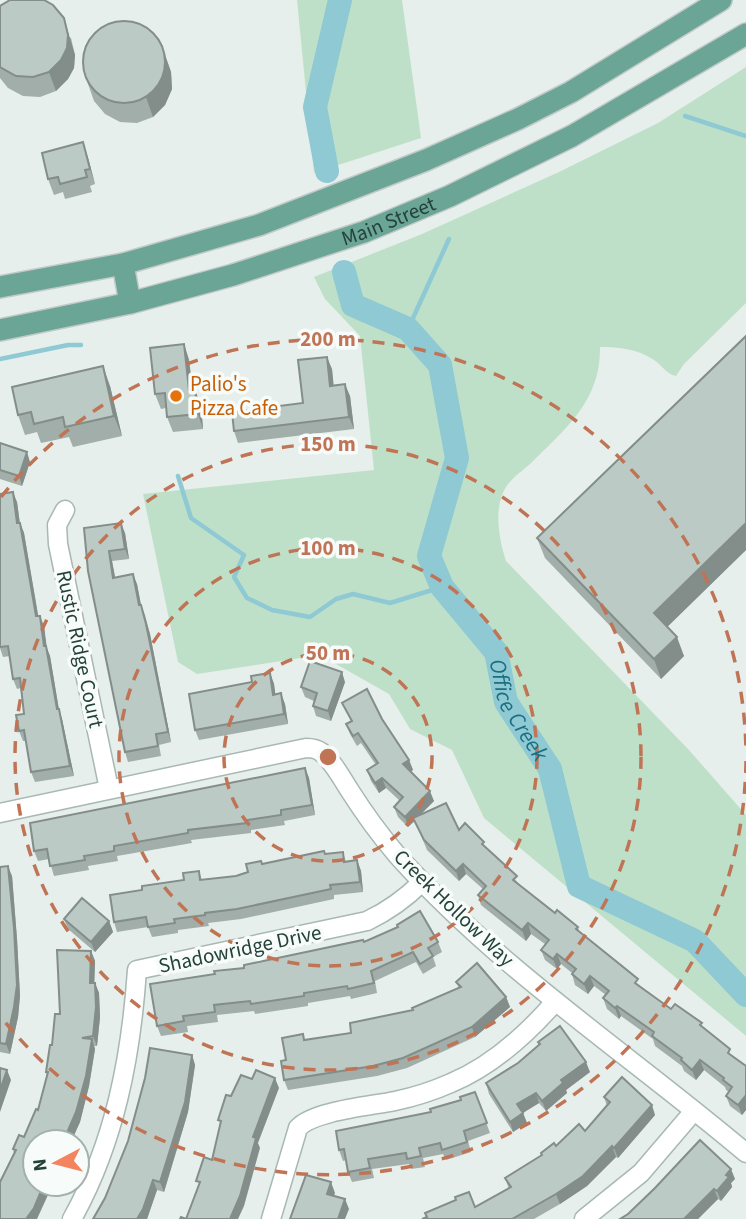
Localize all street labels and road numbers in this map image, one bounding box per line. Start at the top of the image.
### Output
street label: Main Street [337,189,440,253]
street label: Rustic Ridge Court [49,567,111,731]
street label: Creek Hollow Way [387,843,521,974]
street label: Shadowridge Drive [156,917,324,981]

